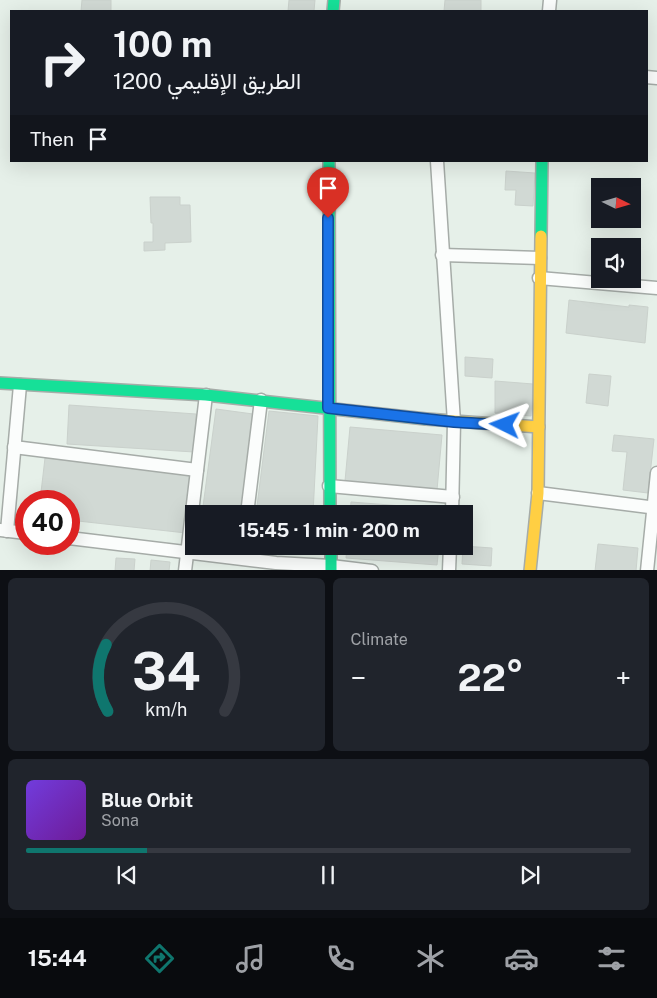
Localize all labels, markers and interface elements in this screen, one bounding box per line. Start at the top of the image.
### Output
text: 100 m [113,24,212,65]
icon: right [30,30,95,95]
text: الطريق الإقليمي 1200 [113,68,301,94]
icon: arrive [84,125,112,153]
text: Then [30,128,74,150]
pin [307,167,349,218]
icon: arrive [314,174,342,202]
north arrow [591,178,641,228]
map controls [591,178,641,288]
button: sound [591,238,641,288]
position arrow [478,398,530,450]
speed limit sign: 40 [15,490,80,555]
text: 15:45 · 1 min · 200 m [238,519,420,541]
text: Climate [351,630,408,649]
text: 34 [132,641,201,702]
text: 22° [458,655,524,700]
text: − [351,661,366,694]
text: + [615,661,631,694]
text: km/h [145,699,187,720]
text: Blue Orbit [101,789,193,811]
text: Sona [101,811,139,830]
icon: previous [113,861,141,889]
icon: pause [314,861,342,889]
icon: next [516,861,544,889]
icon: directions [142,941,177,976]
icon: music [233,941,268,976]
icon: phone [323,941,358,976]
icon: climate [413,941,448,976]
icon: car [504,941,539,976]
icon: filters [594,941,629,976]
text: 15:44 [28,945,87,971]

